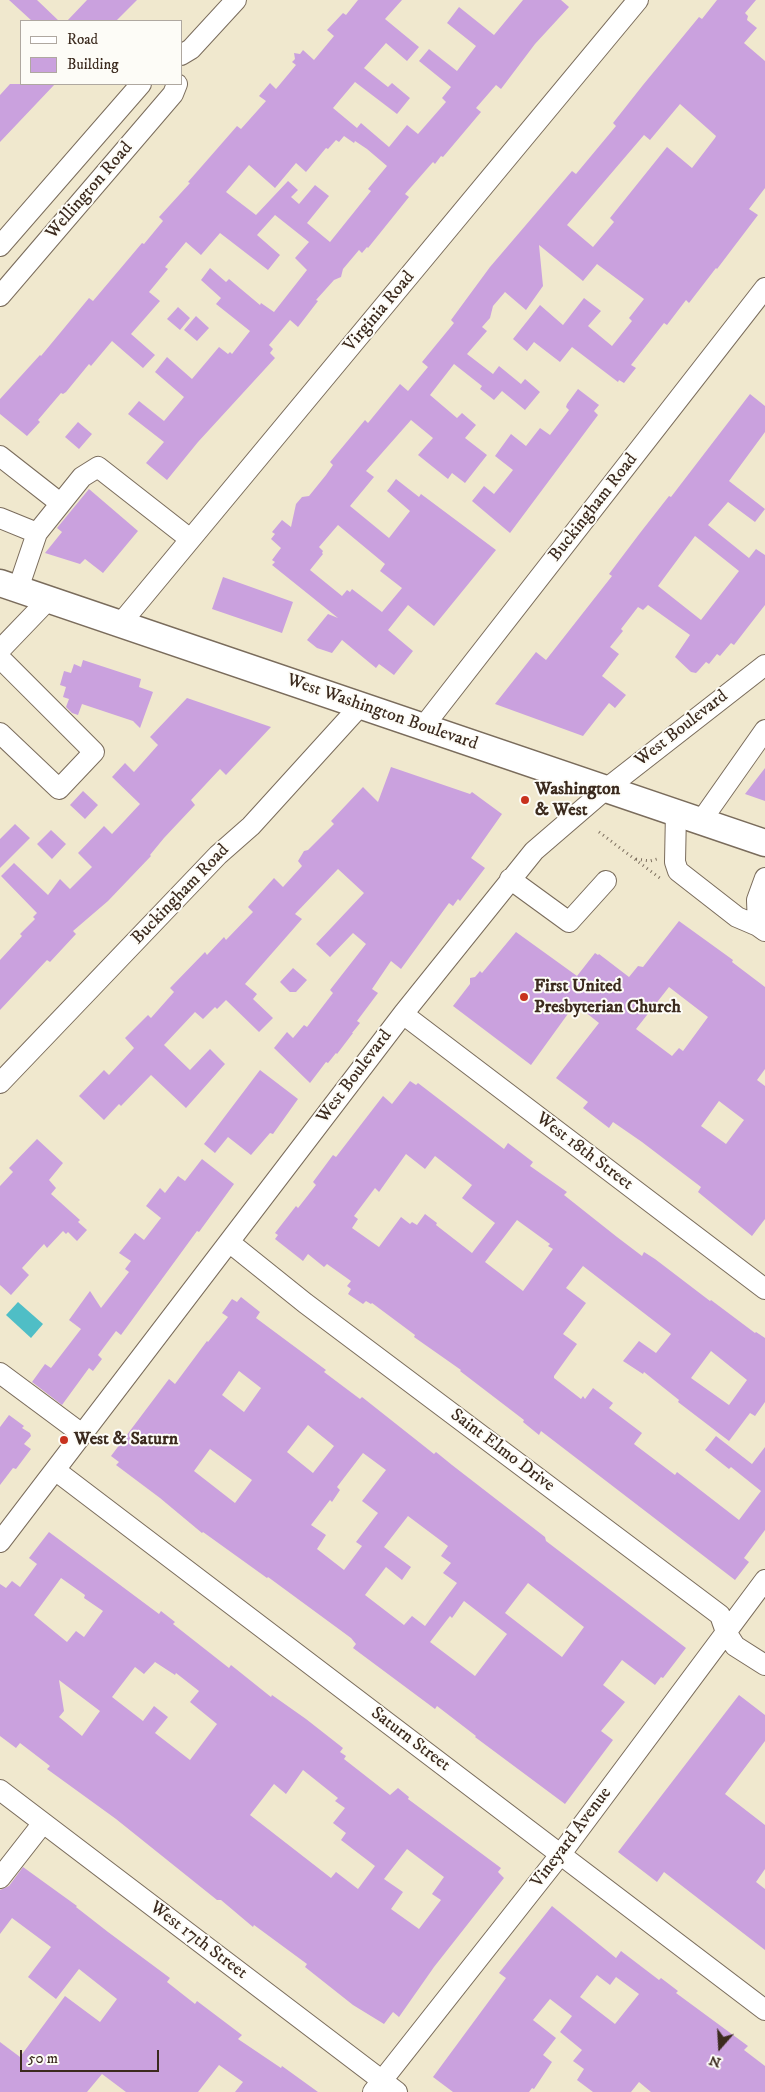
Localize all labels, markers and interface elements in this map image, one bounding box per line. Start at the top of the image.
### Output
legend [20,20,182,85]
text: Road [67,30,98,49]
text: Building [67,55,119,74]
street label: Wellington Road [42,138,138,244]
street label: Virginia Road [340,267,420,357]
street label: Buckingham Road [545,450,643,566]
street label: West Washington Boulevard [284,670,480,756]
street label: West Boulevard [631,686,733,772]
place label: Washington & West [535,779,620,822]
marker: Washington & West [519,794,531,806]
street label: Buckingham Road [128,840,234,950]
place label: First United Presbyterian Church [534,976,681,1019]
marker: First United Presbyterian Church [518,991,530,1003]
street label: West Boulevard [313,1026,397,1128]
street label: West 18th Street [531,1108,637,1196]
street label: Saint Elmo Drive [446,1405,558,1497]
place label: West & Saturn [74,1429,178,1451]
marker: West & Saturn [58,1434,70,1446]
street label: Saturn Street [366,1703,454,1777]
street label: Vineyard Avenue [527,1783,617,1893]
street label: West 17th Street [145,1897,251,1985]
north arrow [695,2022,745,2072]
scale bar [22,2040,161,2072]
text: 50 m [28,2049,58,2068]
text: N [707,2051,723,2072]

